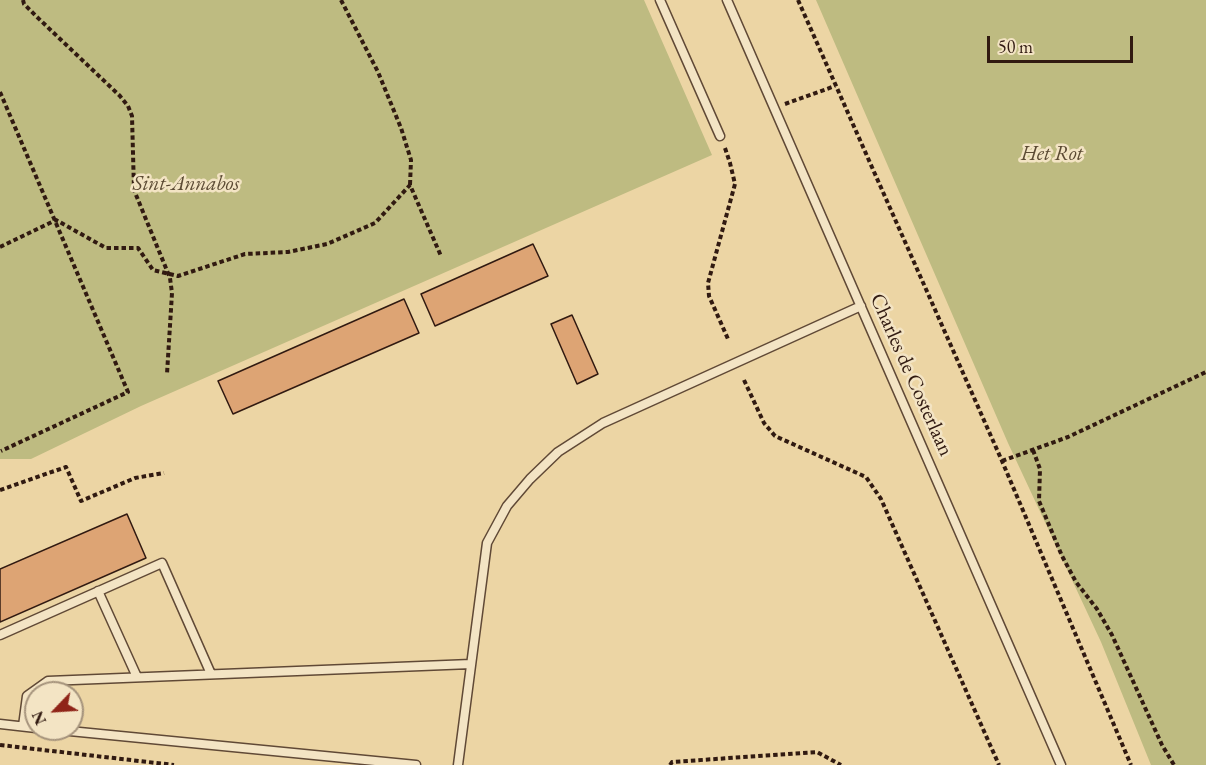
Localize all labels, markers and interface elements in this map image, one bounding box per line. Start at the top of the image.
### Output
scale bar [990,24,1136,62]
text: 50 m [998,35,1033,58]
park label: Het Rot [1021,141,1083,167]
park label: Sint-Annabos [133,171,239,197]
street label: Charles de Costerlaan [864,290,958,460]
north arrow [24,681,84,741]
text: N [27,708,51,728]

